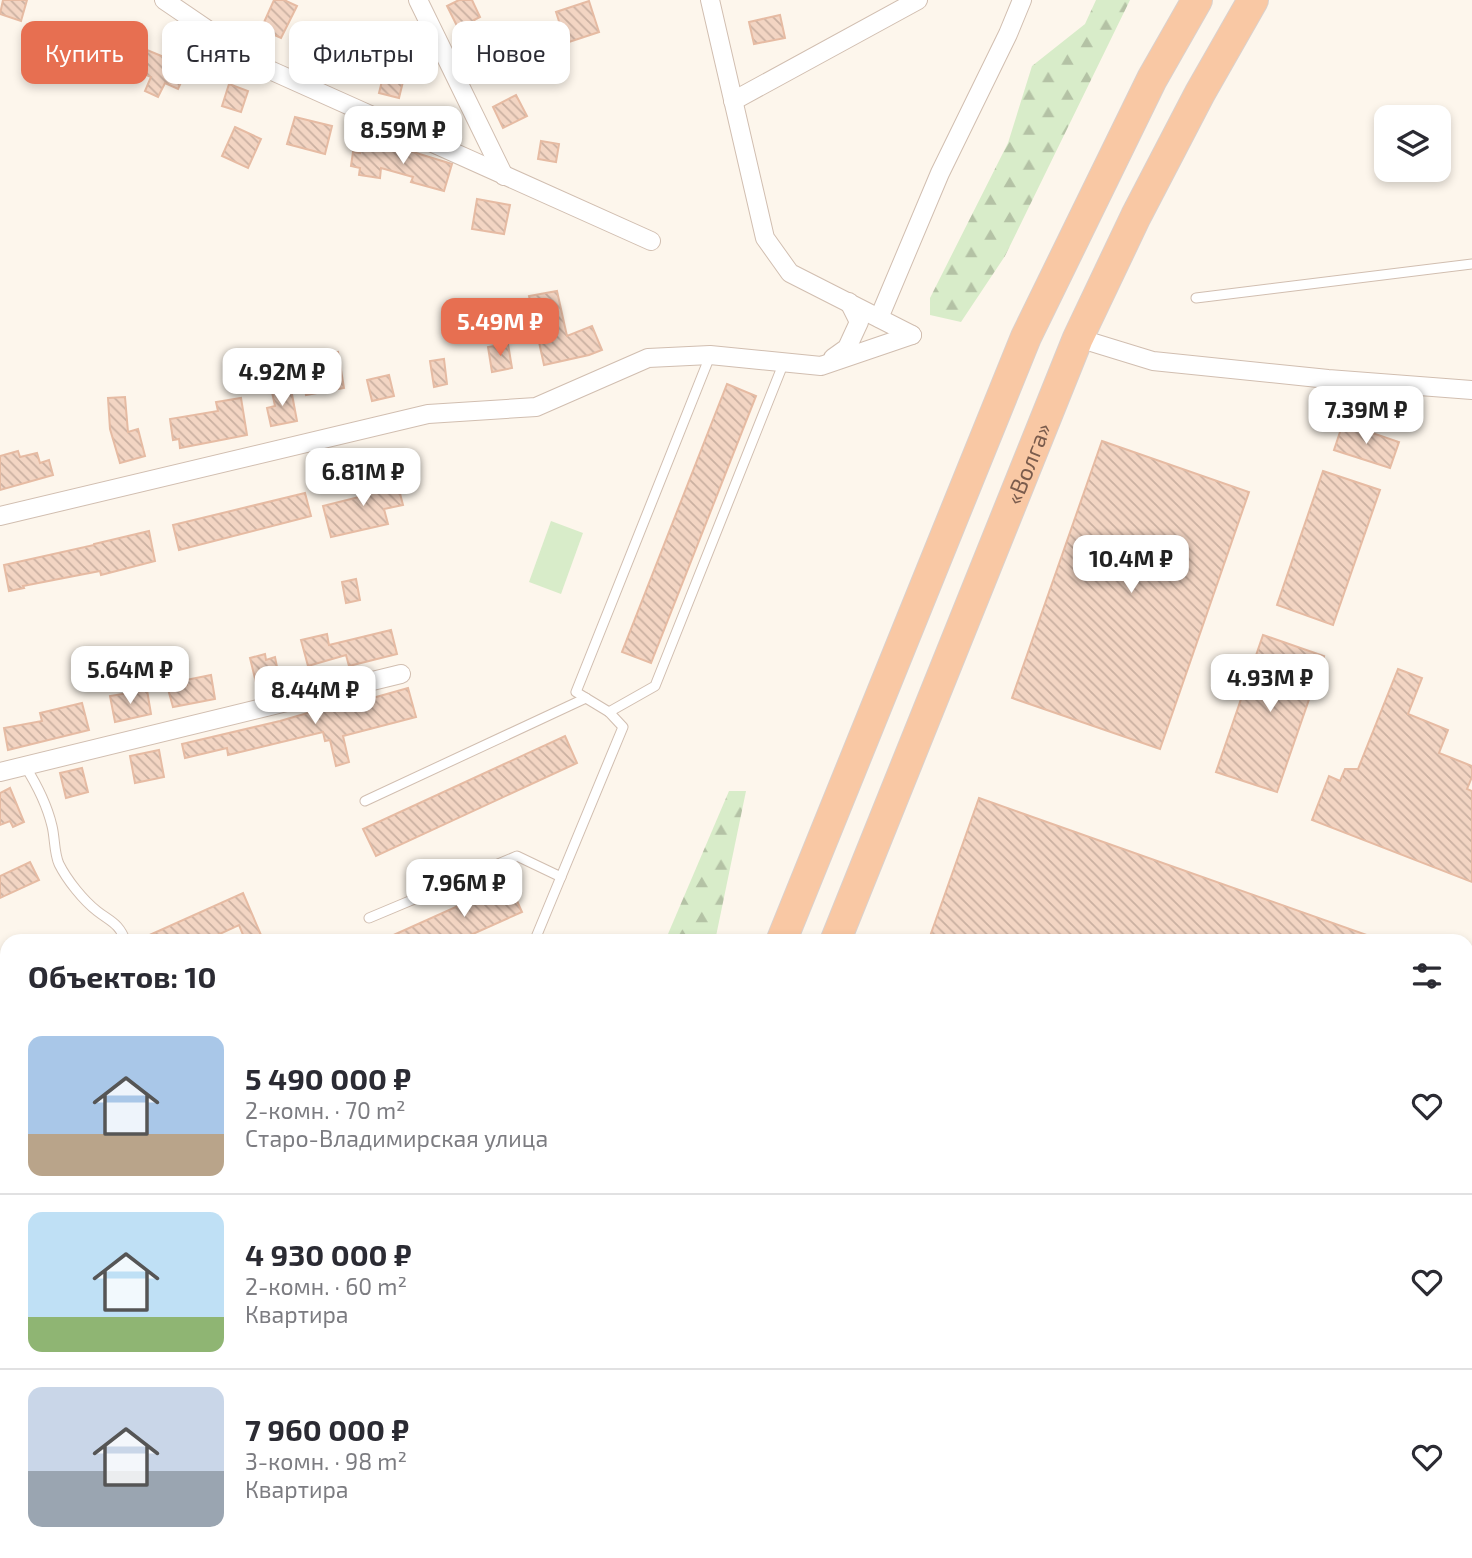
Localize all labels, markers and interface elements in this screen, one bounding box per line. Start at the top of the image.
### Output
chip: Купить [21,21,148,84]
chip: Снять [162,21,275,84]
chip: Фильтры [289,21,438,84]
chip: Новое [452,21,570,84]
map controls [1374,105,1451,182]
button: layers [1374,105,1451,182]
pin: 8.59M ₽ [338,106,468,166]
text: 8.59M ₽ [360,115,446,143]
pin: 5.49M ₽ [435,298,565,358]
text: 5.49M ₽ [457,307,543,335]
pin: 4.92M ₽ [217,348,347,408]
text: 4.92M ₽ [239,357,325,385]
pin: 7.39M ₽ [1301,386,1431,446]
text: 7.39M ₽ [1324,395,1408,423]
street label: «Волга» [999,418,1057,508]
pin: 6.81M ₽ [298,448,428,508]
text: 6.81M ₽ [321,457,405,485]
pin: 10.4M ₽ [1066,536,1196,595]
text: 10.4M ₽ [1089,544,1173,572]
pin: 5.64M ₽ [65,646,195,706]
pin: 4.93M ₽ [1205,654,1335,714]
text: 5.64M ₽ [87,655,173,683]
text: 4.93M ₽ [1227,663,1313,691]
pin: 8.44M ₽ [250,666,380,726]
text: 8.44M ₽ [271,675,359,703]
pin: 7.96M ₽ [399,860,529,919]
text: 7.96M ₽ [422,868,506,896]
icon: filters [1408,957,1446,995]
text: Объектов: 10 [28,958,216,994]
text: 5 490 000 ₽ [245,1060,411,1096]
icon: home [84,1064,168,1148]
icon: heart [1408,1087,1446,1125]
text: 2-комн. · 70 m² [245,1096,406,1124]
text: Старо-Владимирская улица [245,1124,548,1152]
text: 4 930 000 ₽ [245,1236,412,1272]
icon: home [84,1240,168,1324]
icon: heart [1408,1263,1446,1301]
text: 2-комн. · 60 m² [245,1272,407,1300]
text: Квартира [245,1300,349,1328]
text: 7 960 000 ₽ [245,1411,409,1447]
icon: home [84,1415,168,1499]
icon: heart [1408,1438,1446,1476]
text: 3-комн. · 98 m² [245,1447,407,1475]
text: Квартира [245,1475,349,1503]

